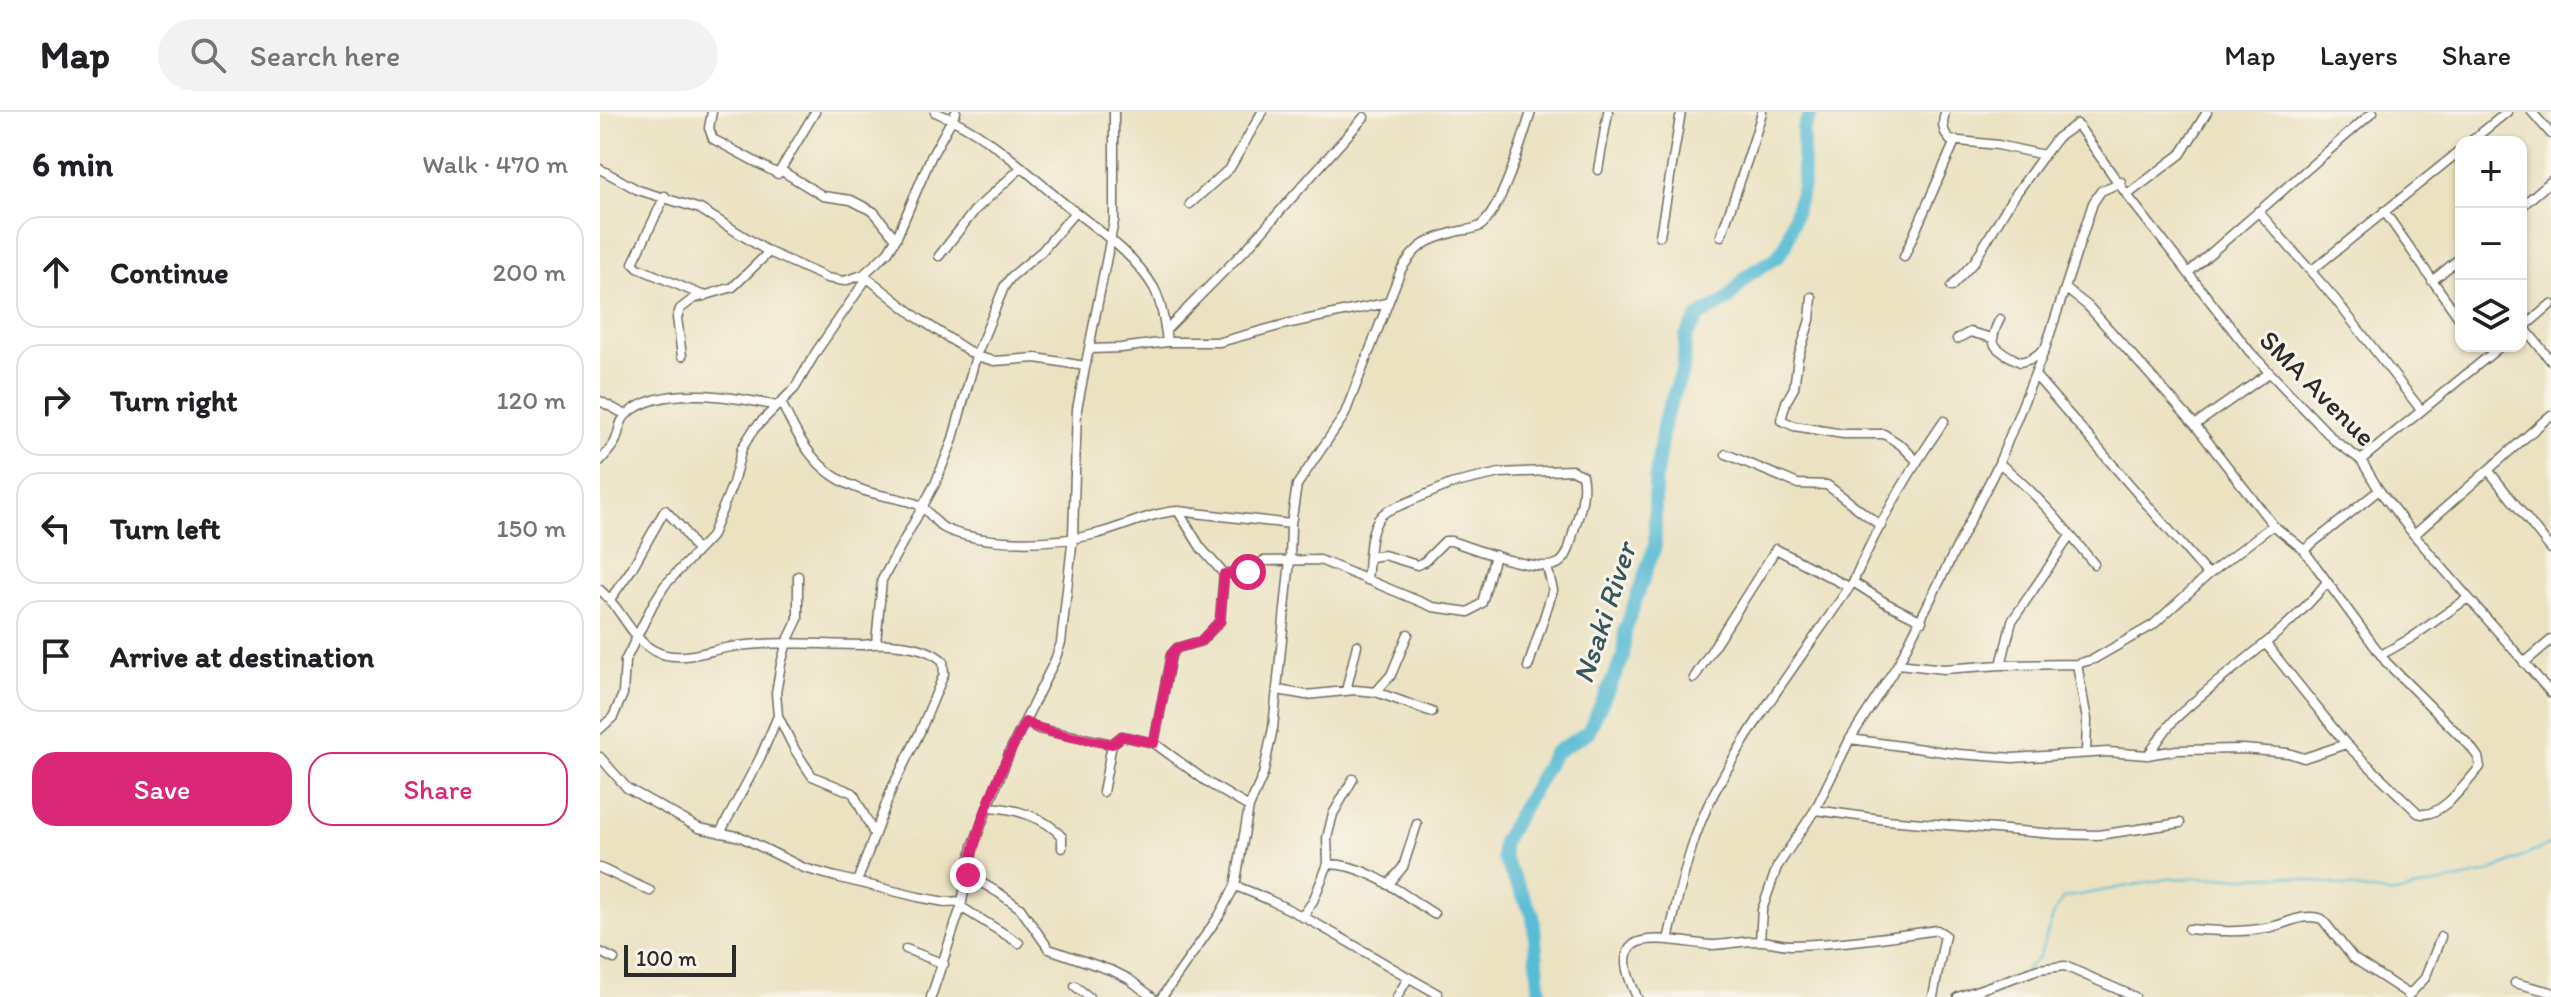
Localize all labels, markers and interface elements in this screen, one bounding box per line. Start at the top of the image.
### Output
search box [158,19,718,91]
text: Map [40,32,110,78]
icon: search [186,33,230,77]
text: Search here [250,37,400,74]
text: Map [2224,38,2276,72]
text: Layers [2320,38,2398,72]
text: Share [2442,38,2511,72]
map controls [2455,136,2527,352]
button: + [2455,136,2527,208]
text: 6 min [32,144,113,185]
text: Walk · 470 m [422,148,568,180]
button: − [2455,208,2527,280]
icon: ahead [34,250,78,294]
text: Continue [110,254,229,291]
text: 200 m [493,256,566,288]
button: layers [2455,280,2527,352]
street label: SMA Avenue [2253,323,2383,453]
icon: right [34,378,78,422]
text: Turn right [110,382,238,419]
text: 120 m [497,384,566,416]
icon: left [34,506,78,550]
text: Turn left [110,510,221,547]
text: 150 m [497,512,566,544]
water label: Nsaki River [1564,535,1645,688]
route start [1230,554,1266,590]
icon: arrive [34,634,78,678]
text: Arrive at destination [110,638,374,675]
button: Save [32,752,292,826]
button: Share [308,752,568,826]
route end [950,857,986,893]
scale bar [624,941,736,977]
text: 100 m [636,945,697,972]

